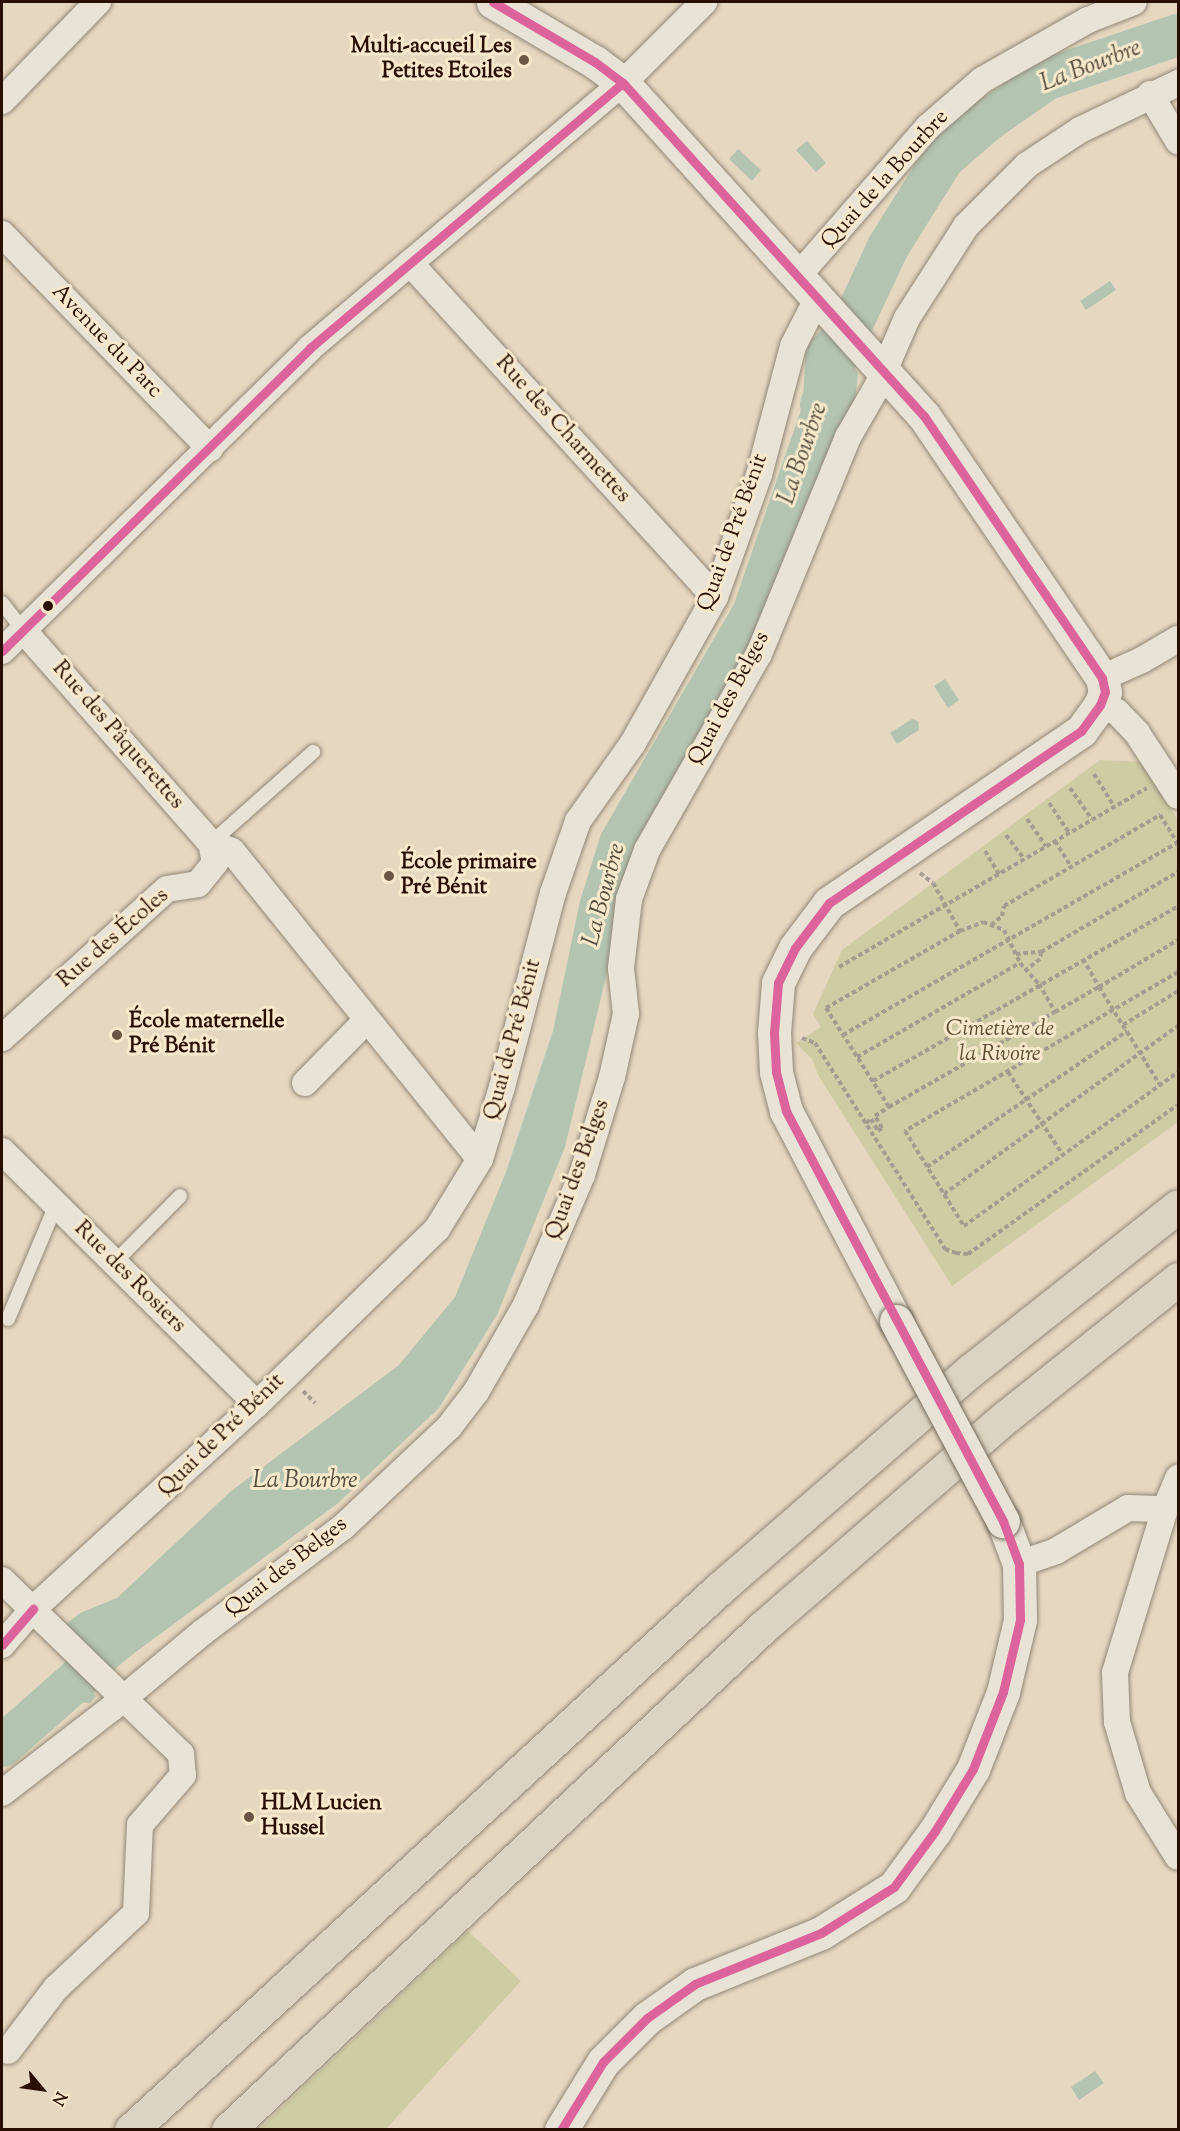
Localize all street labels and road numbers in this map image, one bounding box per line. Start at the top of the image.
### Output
street label: Quai de la Bourbre [817,105,955,255]
street label: Avenue du Parc [45,280,167,404]
street label: Rue des Charmettes [489,351,635,509]
street label: Quai de Pré Bénit [693,451,775,615]
street label: Quai des Belges [684,628,776,770]
street label: Rue des Pâquerettes [45,656,189,816]
street label: Rue des Écoles [53,884,175,994]
street label: Quai de Pré Bénit [480,957,548,1123]
street label: Quai des Belges [541,1096,617,1244]
street label: Rue des Rosiers [67,1216,191,1340]
street label: Quai de Pré Bénit [153,1369,291,1503]
street label: Quai des Belges [221,1512,353,1624]

